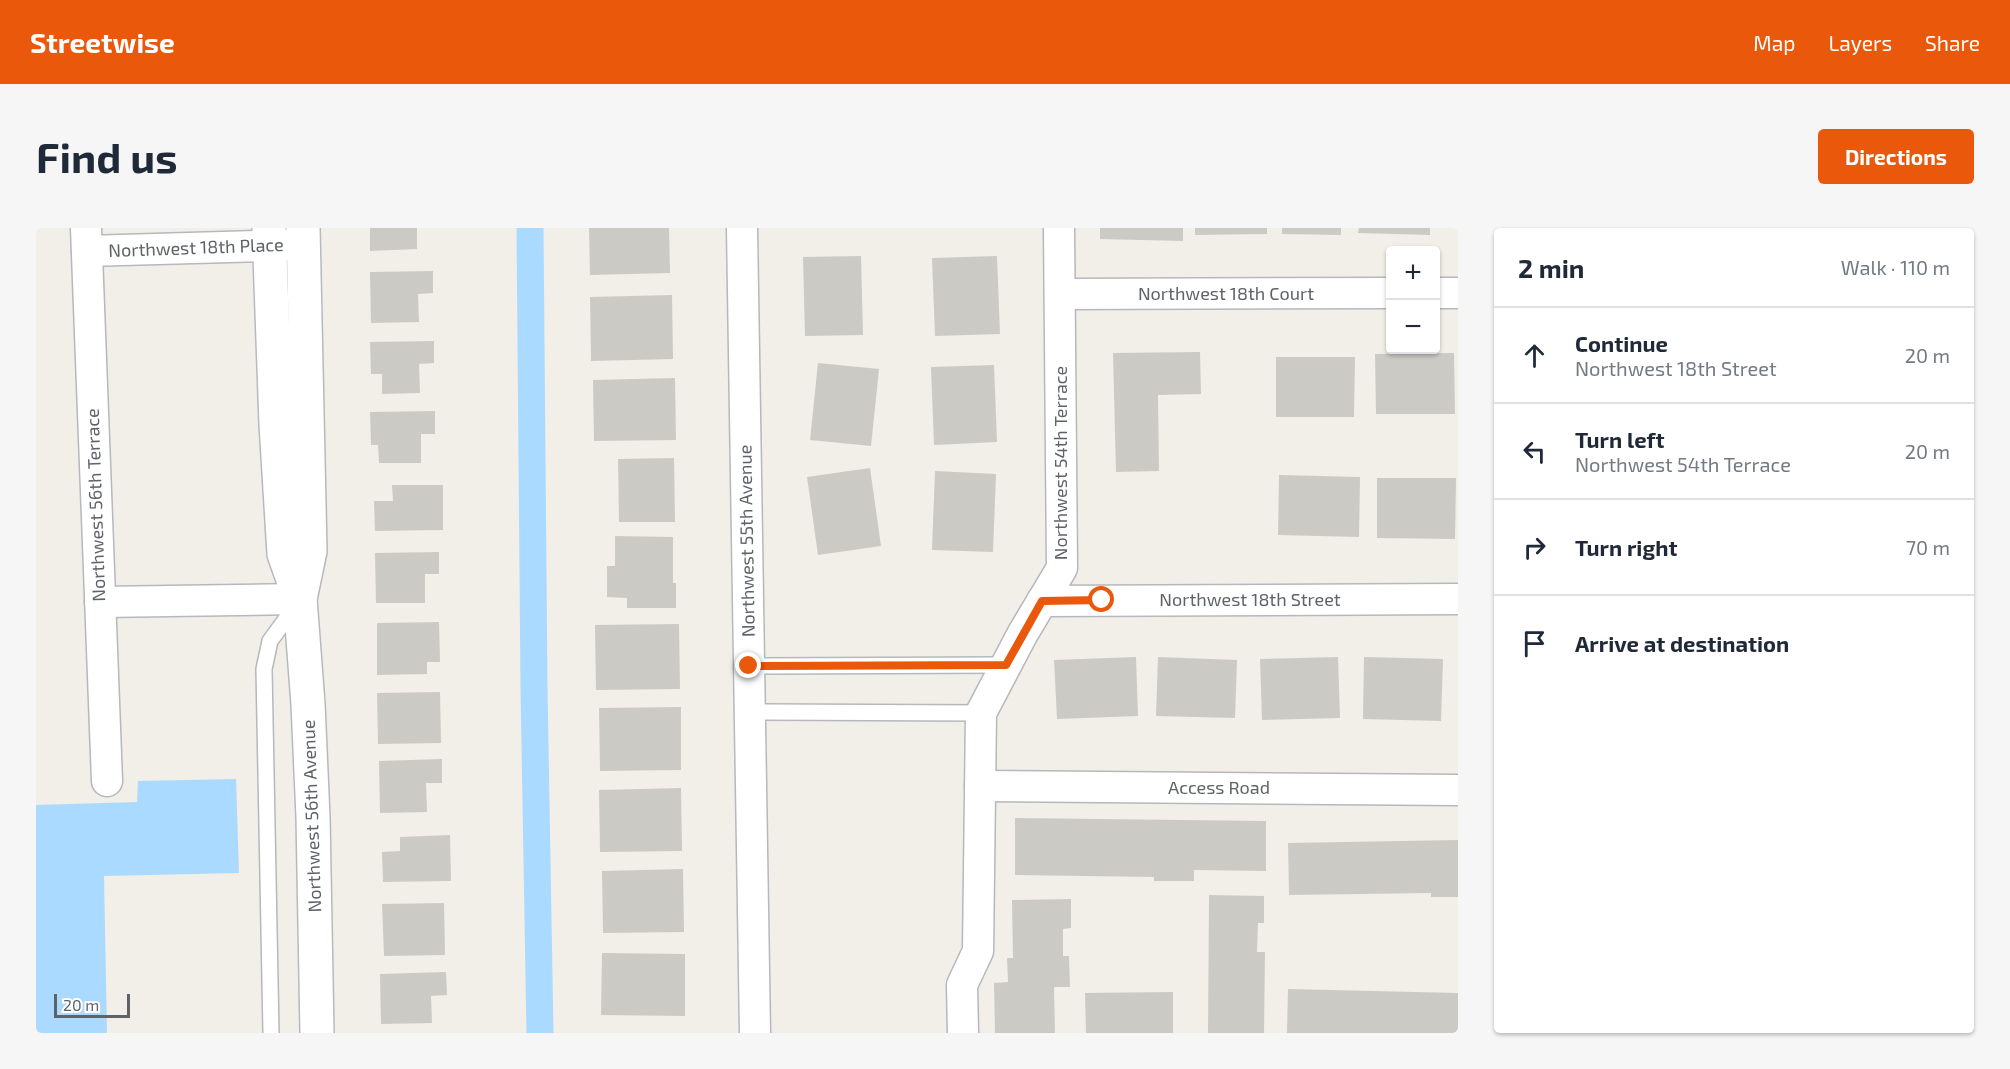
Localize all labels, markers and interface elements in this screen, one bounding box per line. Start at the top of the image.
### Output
text: Streetwise [30,25,175,59]
text: Map [1753,30,1795,55]
text: Layers [1828,30,1892,55]
text: Share [1925,30,1980,55]
button: Directions [1818,129,1974,184]
text: Find us [36,131,178,181]
street label: Northwest 18th Place [108,233,284,261]
map controls [1386,246,1440,354]
button: + [1386,246,1440,300]
text: 2 min [1518,252,1584,283]
text: Walk · 110 m [1841,255,1950,279]
street label: Northwest 18th Court [1138,282,1314,304]
button: − [1386,300,1440,354]
text: Continue [1575,330,1668,356]
icon: ahead [1518,339,1551,372]
text: 20 m [1905,343,1950,367]
text: Northwest 18th Street [1575,356,1777,380]
street label: Northwest 54th Terrace [1049,366,1071,560]
street label: Northwest 56th Terrace [81,408,109,602]
text: Turn left [1575,426,1664,452]
icon: left [1518,435,1551,468]
text: 20 m [1905,439,1950,463]
street label: Northwest 55th Avenue [733,445,759,637]
text: Northwest 54th Terrace [1575,452,1791,476]
icon: right [1518,531,1551,564]
text: Turn right [1575,534,1677,560]
text: 70 m [1906,535,1950,559]
route start [1088,586,1114,612]
street label: Northwest 18th Street [1159,588,1341,610]
icon: arrive [1518,627,1551,660]
text: Arrive at destination [1575,630,1789,656]
route end [735,652,761,678]
street label: Northwest 56th Avenue [297,719,325,913]
street label: Access Road [1168,776,1270,798]
scale bar [54,991,130,1018]
text: 20 m [63,995,99,1014]

